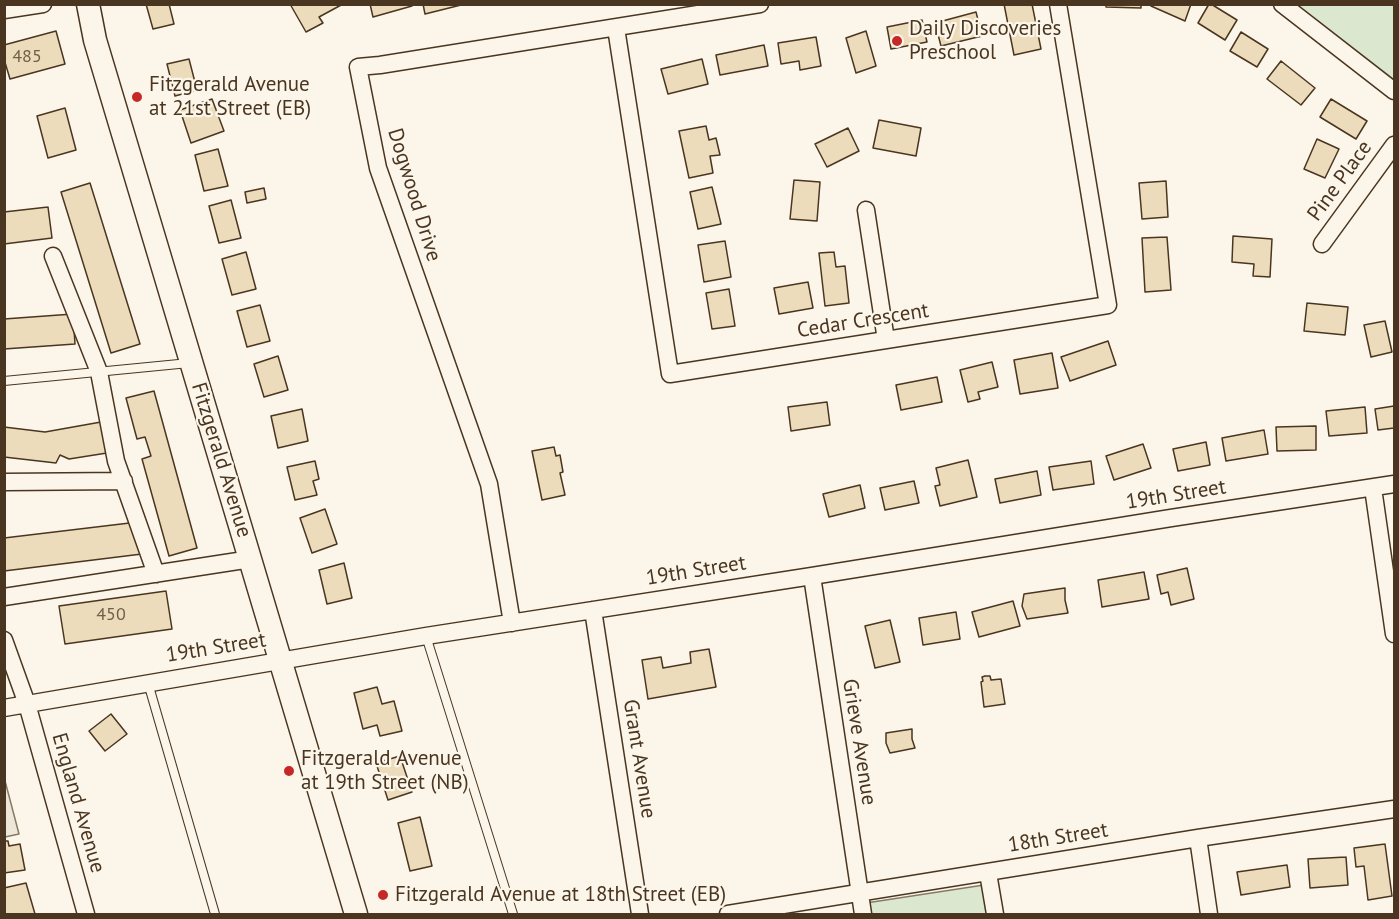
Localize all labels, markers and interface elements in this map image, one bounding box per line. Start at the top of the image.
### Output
place label: Daily Discoveries Preschool [909,16,1061,66]
marker: Daily Discoveries Preschool [890,34,904,48]
house number: 485 [12,46,42,68]
place label: Fitzgerald Avenue at 21st Street (EB) [149,72,311,122]
marker: Fitzgerald Avenue at 21st Street (EB) [130,90,144,104]
street label: Dogwood Drive [382,125,446,265]
street label: Pine Place [1302,136,1378,226]
street label: Cedar Crescent [795,298,931,344]
street label: Fitzgerald Avenue [185,379,257,541]
street label: 19th Street [1124,475,1228,515]
street label: 19th Street [644,551,748,591]
house number: 450 [96,604,126,626]
street label: 19th Street [164,628,268,668]
street label: Grieve Avenue [837,677,881,807]
street label: Grant Avenue [617,698,661,820]
street label: England Avenue [46,730,110,876]
place label: Fitzgerald Avenue at 19th Street (NB) [301,746,469,796]
marker: Fitzgerald Avenue at 19th Street (NB) [282,764,296,778]
street label: 18th Street [1006,818,1110,858]
place label: Fitzgerald Avenue at 18th Street (EB) [395,882,726,908]
marker: Fitzgerald Avenue at 18th Street (EB) [376,888,390,902]

